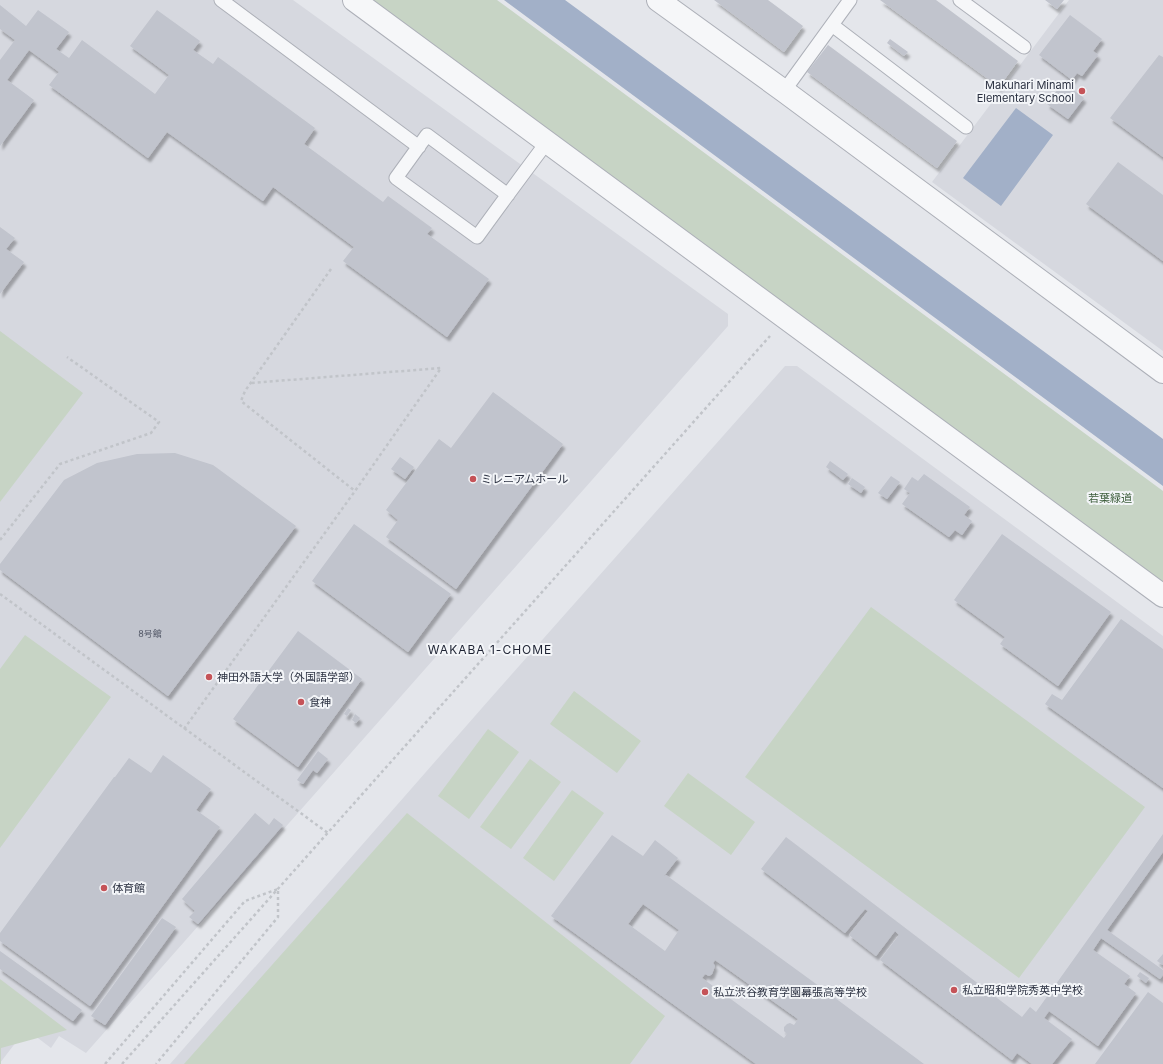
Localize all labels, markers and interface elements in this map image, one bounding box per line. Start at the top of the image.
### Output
place label: Makuhari Minami Elementary School [977,78,1074,105]
marker: Makuhari Minami Elementary School [1077,86,1087,96]
place label: ミレニアムホール [481,472,568,486]
marker: ミレニアムホール [468,474,478,484]
park label: 若葉緑道 [1088,491,1132,505]
house number: 8号館 [138,628,162,639]
district label: WAKABA 1-CHOME [428,642,552,657]
place label: 神田外語大学（外国語学部） [217,670,360,684]
marker: 神田外語大学（外国語学部） [204,672,214,682]
place label: 食神 [309,695,331,709]
marker: 食神 [296,697,306,707]
place label: 体育館 [112,881,145,895]
marker: 体育館 [99,883,109,893]
place label: 私立昭和学院秀英中学校 [962,983,1083,997]
place label: 私立渋谷教育学園幕張高等学校 [713,985,867,999]
marker: 私立昭和学院秀英中学校 [949,985,959,995]
marker: 私立渋谷教育学園幕張高等学校 [700,987,710,997]

